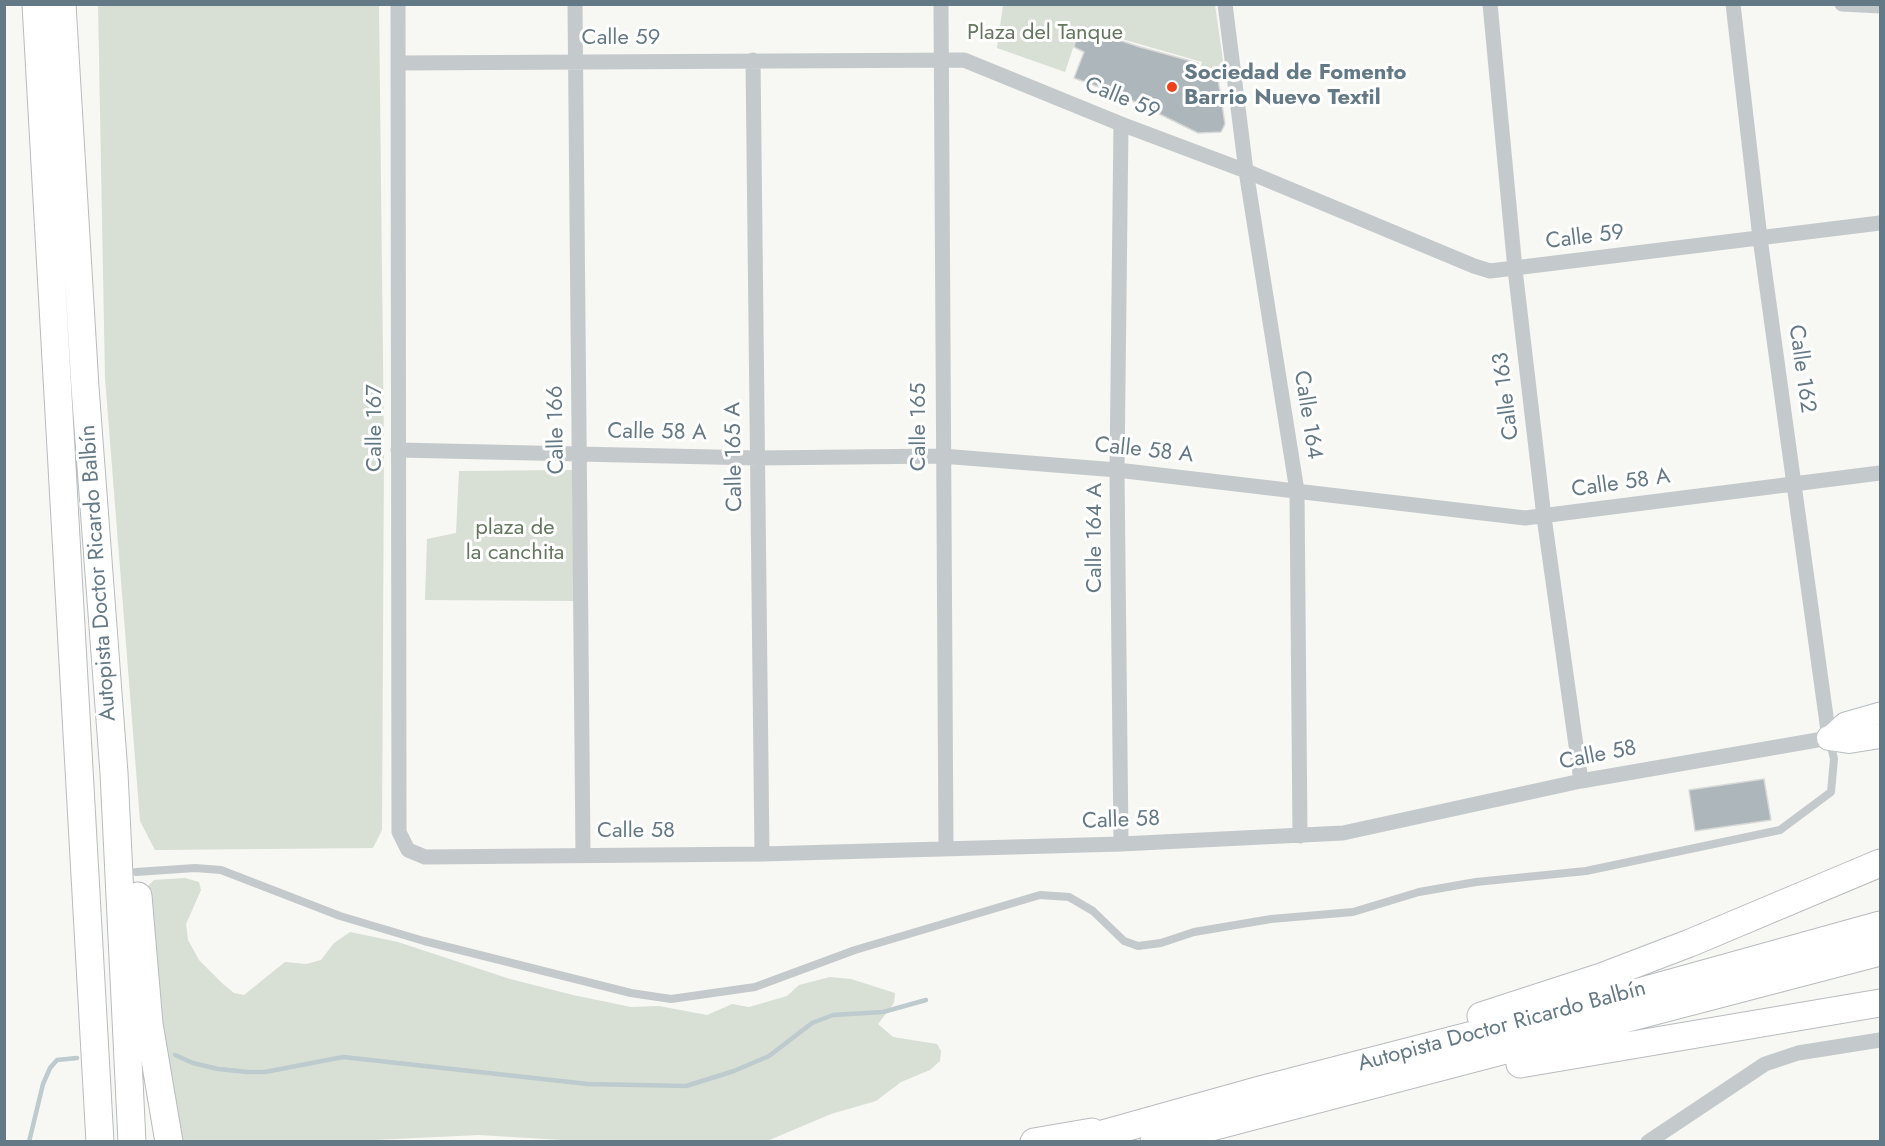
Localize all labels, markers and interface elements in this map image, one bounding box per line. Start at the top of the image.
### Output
park label: Plaza del Tanque [967,21,1123,47]
street label: Calle 59 [582,26,660,52]
place label: Sociedad de Fomento Barrio Nuevo Textil [1184,61,1406,112]
street label: Calle 59 [1081,72,1163,126]
marker: Sociedad de Fomento Barrio Nuevo Textil [1165,80,1179,94]
street label: Calle 59 [1544,220,1626,256]
street label: Calle 162 [1782,323,1820,415]
street label: Calle 163 [1489,351,1525,441]
street label: Calle 164 [1287,369,1327,461]
street label: Calle 165 [907,383,933,471]
street label: Calle 167 [363,384,389,472]
street label: Calle 166 [543,385,571,475]
street label: Calle 165 A [721,402,749,512]
street label: Calle 58 A [607,419,707,447]
street label: Autopista Doctor Ricardo Balbín [75,424,123,722]
street label: Calle 58 A [1093,433,1195,469]
street label: Calle 58 A [1570,464,1672,504]
street label: Calle 164 A [1083,483,1109,593]
park label: plaza de la canchita [466,516,564,568]
street label: Calle 58 [1557,736,1639,776]
street label: Calle 58 [1082,806,1160,836]
street label: Calle 58 [597,819,675,845]
street label: Autopista Doctor Ricardo Balbín [1355,976,1649,1078]

